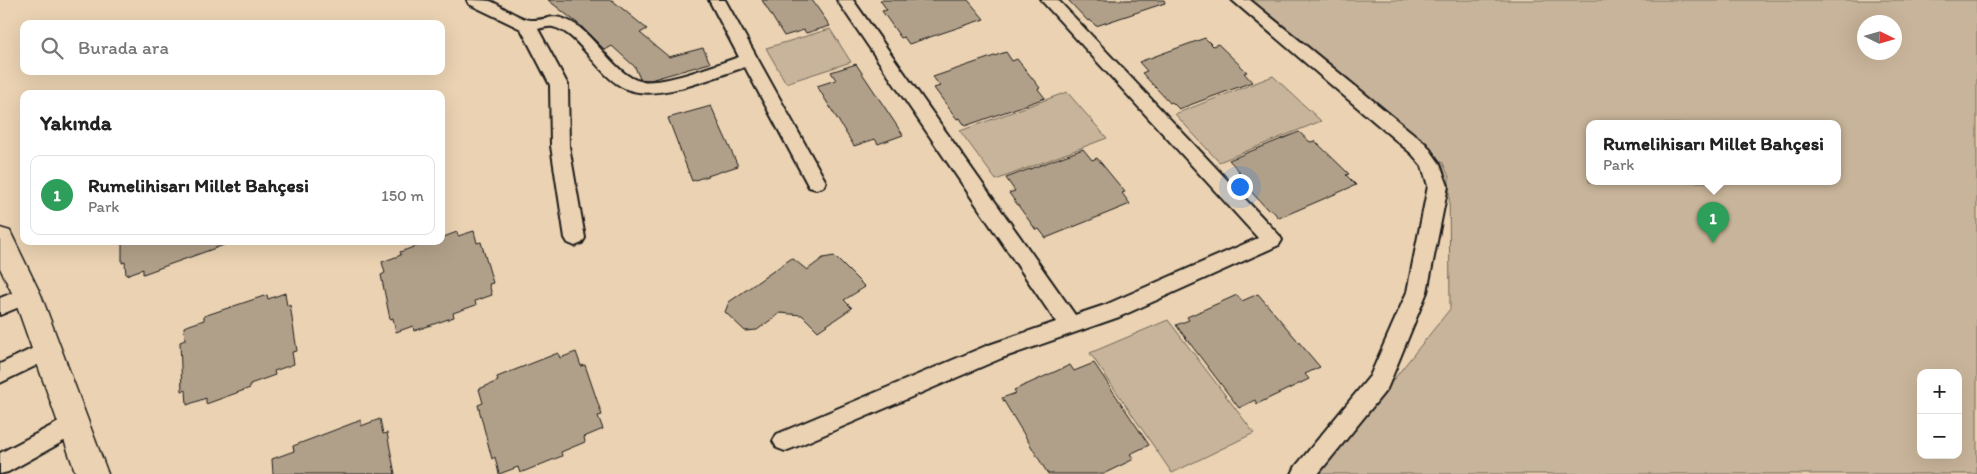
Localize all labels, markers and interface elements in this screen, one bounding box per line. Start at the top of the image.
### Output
north arrow [1857,15,1902,60]
search box [20,20,445,75]
icon: search [38,34,66,62]
text: Burada ara [78,36,169,59]
text: Yakında [40,110,112,135]
popup [1586,120,1841,185]
text: Rumelihisarı Millet Bahçesi [1603,132,1824,155]
text: Park [1603,155,1635,174]
text: Rumelihisarı Millet Bahçesi [88,174,309,197]
your location [1227,174,1253,200]
text: 1 [53,186,61,205]
text: 150 m [381,186,424,205]
text: Park [88,197,119,216]
pin: 1 [1697,202,1729,243]
map controls [1917,369,1962,459]
button: + [1917,369,1962,414]
button: − [1917,414,1962,459]

